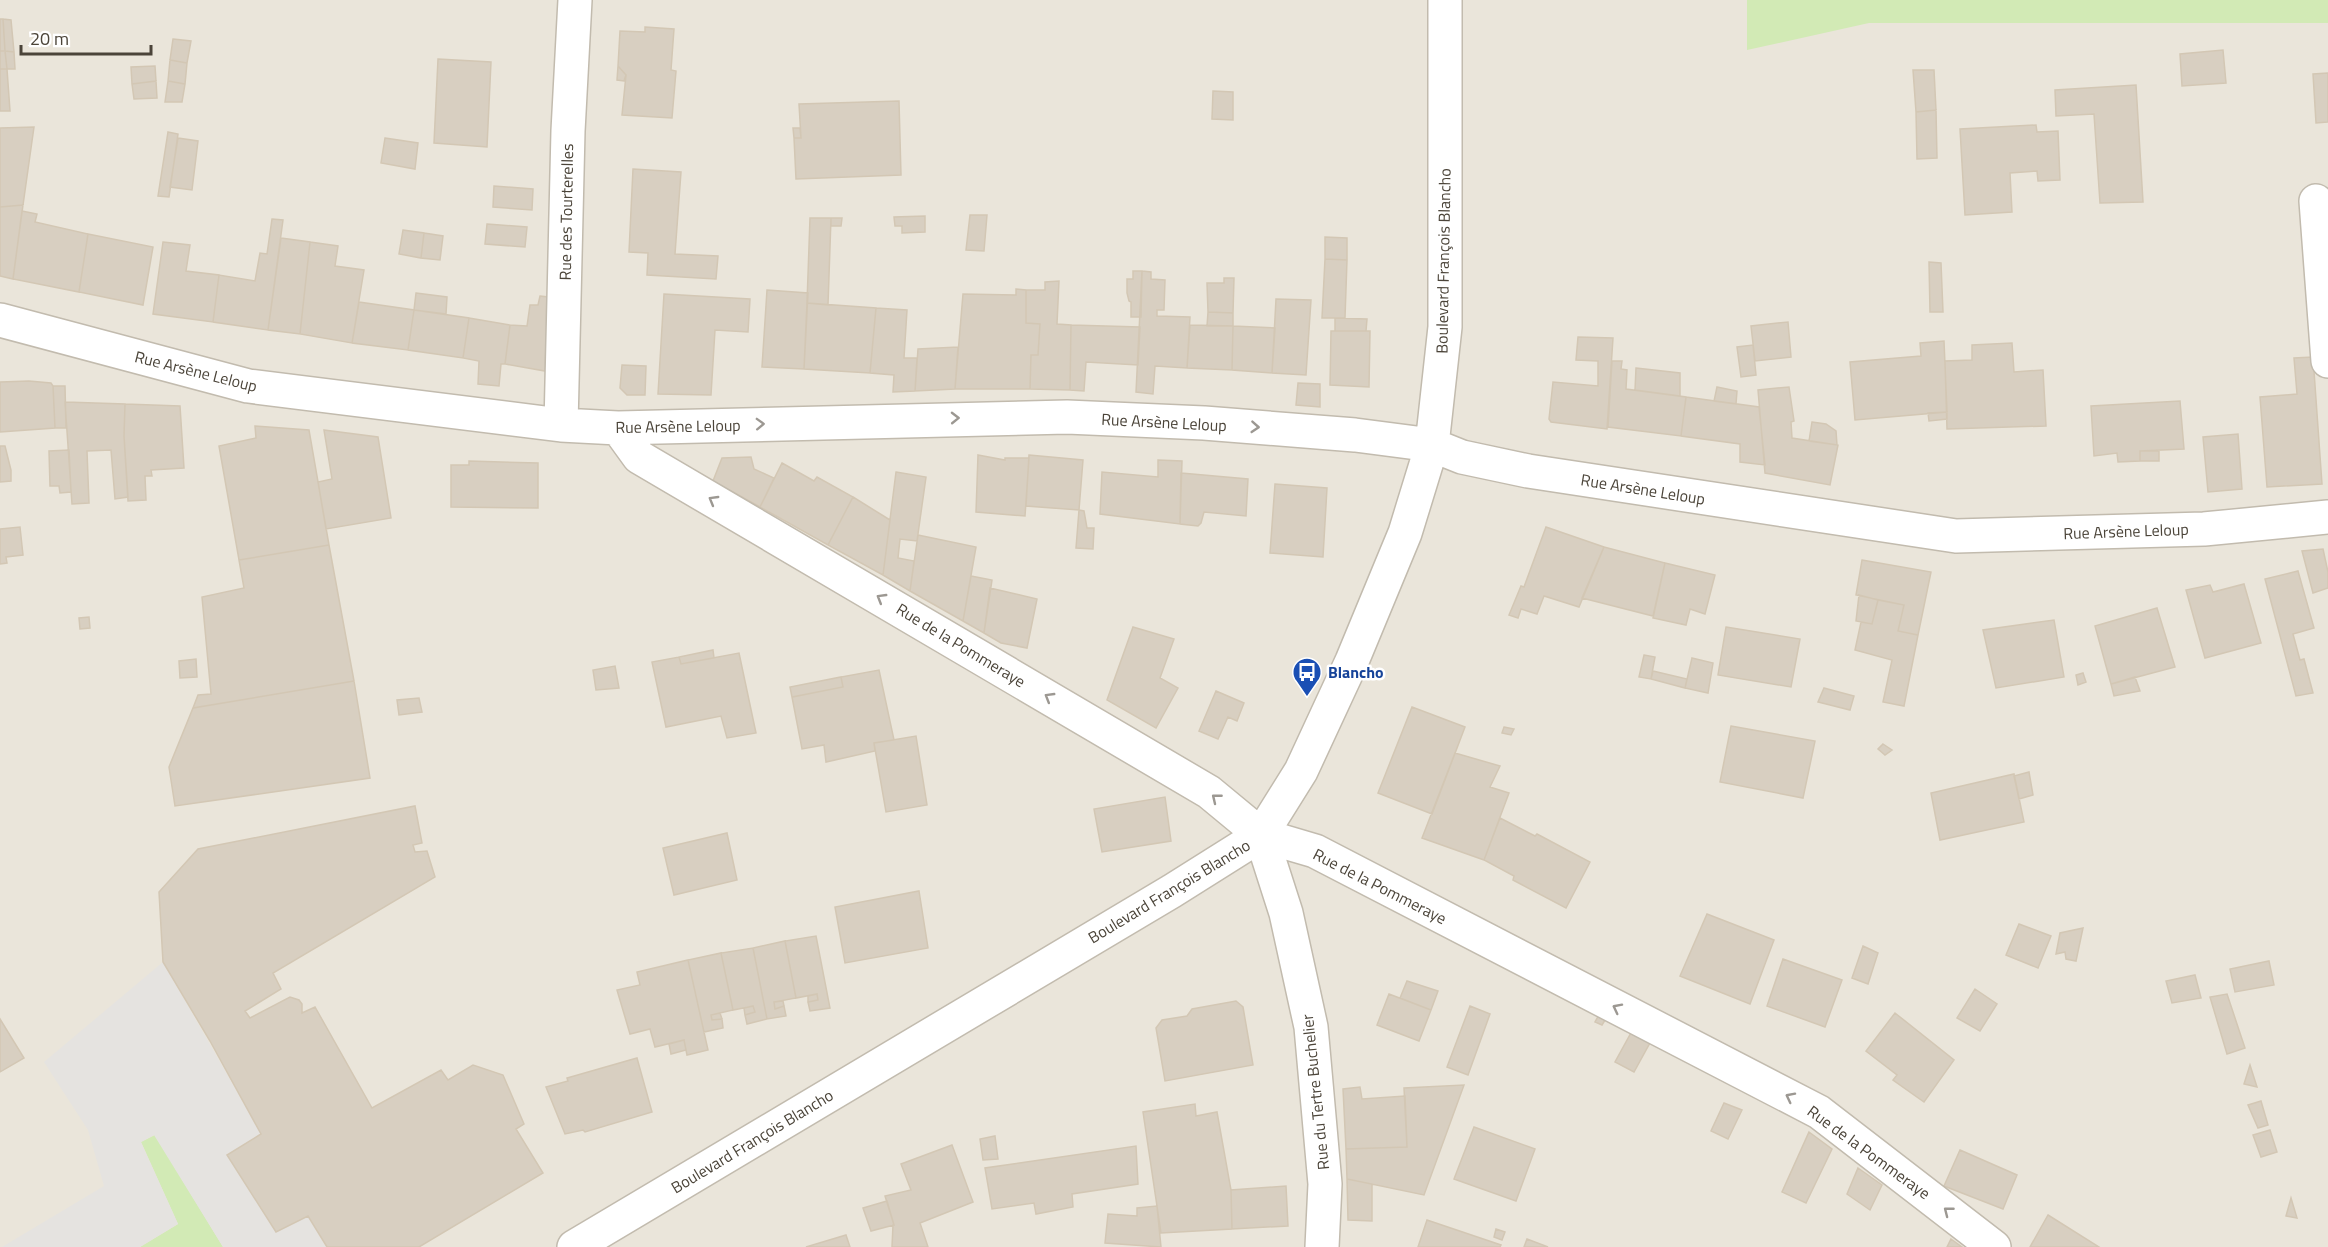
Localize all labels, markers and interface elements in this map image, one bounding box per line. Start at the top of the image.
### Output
scale bar [21,18,152,56]
text: 20 m [30,25,69,52]
street label: Rue des Tourterelles [553,143,579,281]
street label: Boulevard François Blancho [1429,168,1457,354]
street label: Rue Arsène Leloup [132,344,260,398]
street label: Rue Arsène Leloup [1101,407,1227,437]
one-way arrow [950,412,959,425]
street label: Rue Arsène Leloup [615,413,741,439]
one-way arrow [755,417,764,430]
one-way arrow [1250,420,1259,433]
street label: Rue Arsène Leloup [1579,467,1707,511]
one-way arrow [709,495,719,507]
street label: Rue Arsène Leloup [2063,517,2189,545]
one-way arrow [877,594,887,605]
street label: Rue de la Pommeraye [892,597,1030,693]
bus stop icon: Blancho [1291,656,1323,698]
place label: Blancho [1328,660,1384,684]
one-way arrow [1045,693,1055,705]
one-way arrow [1212,794,1223,805]
street label: Boulevard François Blancho [1083,833,1255,949]
street label: Rue de la Pommeraye [1309,842,1451,930]
one-way arrow [1612,1004,1623,1015]
street label: Rue du Tertre Buchelier [1295,1013,1335,1171]
street label: Boulevard François Blancho [666,1083,838,1199]
one-way arrow [1786,1093,1796,1104]
street label: Rue de la Pommeraye [1802,1099,1936,1205]
one-way arrow [1944,1207,1955,1218]

